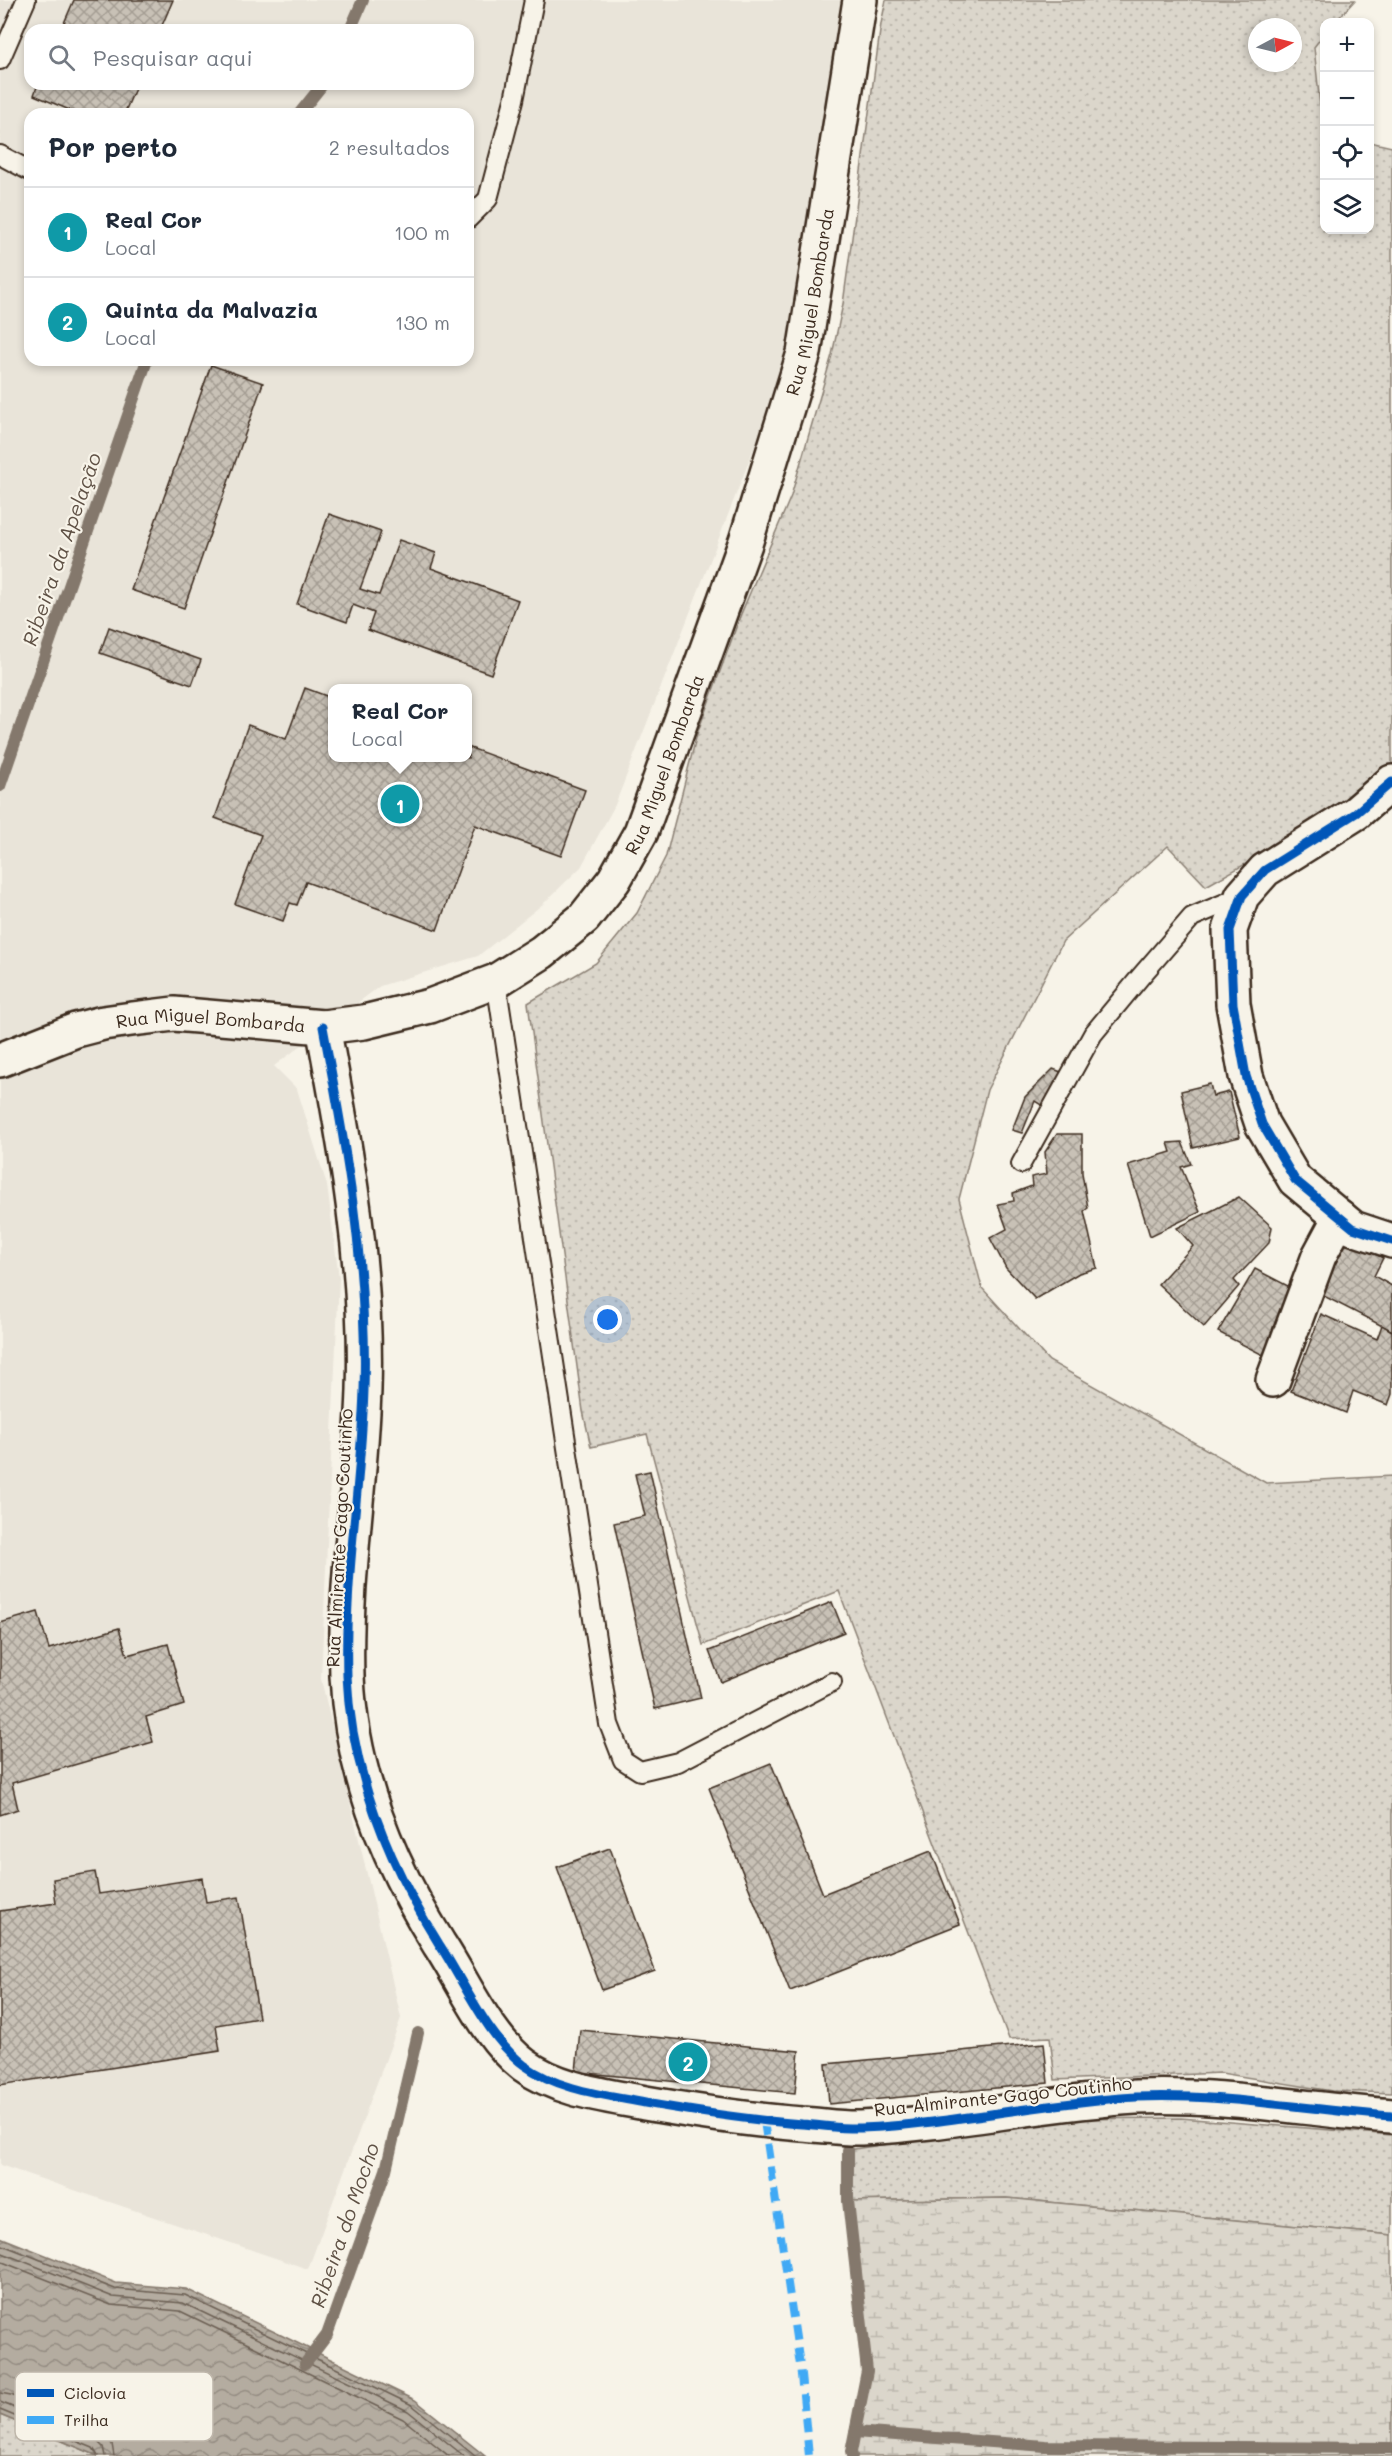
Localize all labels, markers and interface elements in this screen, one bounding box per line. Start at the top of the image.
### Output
north arrow [1248,18,1302,72]
map controls [1320,18,1374,234]
button: + [1320,18,1374,72]
search box [24,24,474,90]
icon: search [45,41,78,74]
text: Pesquisar aqui [93,43,253,72]
button: − [1320,72,1374,126]
button: locate [1320,126,1374,180]
text: Por perto [48,130,177,164]
text: 2 resultados [329,134,450,160]
button: layers [1320,180,1374,234]
text: Real Cor [105,205,202,234]
street label: Rua Miguel Bombarda [780,206,839,398]
text: 1 [63,219,72,245]
text: 100 m [394,219,450,245]
text: Local [105,234,157,260]
text: Quinta da Malvazia [105,295,318,324]
text: 2 [62,309,73,335]
text: 130 m [395,309,450,335]
text: Local [105,324,157,350]
water label: Ribeira da Apelação [16,449,106,649]
street label: Rua Miguel Bombarda [619,671,709,859]
popup [328,684,472,762]
text: Real Cor [352,696,448,725]
text: Local [352,725,403,751]
pin: 1 [380,782,420,826]
street label: Rua Miguel Bombarda [114,1002,307,1037]
your location [593,1305,622,1334]
street label: Rua Almirante Gago Coutinho [320,1408,358,1668]
pin: 2 [668,2040,708,2084]
street label: Rua Almirante Gago Coutinho [873,2070,1133,2121]
water label: Ribeira do Mocho [304,2139,384,2311]
legend [15,2372,213,2441]
text: Ciclovia [64,2382,127,2403]
text: Trilha [64,2409,109,2430]

